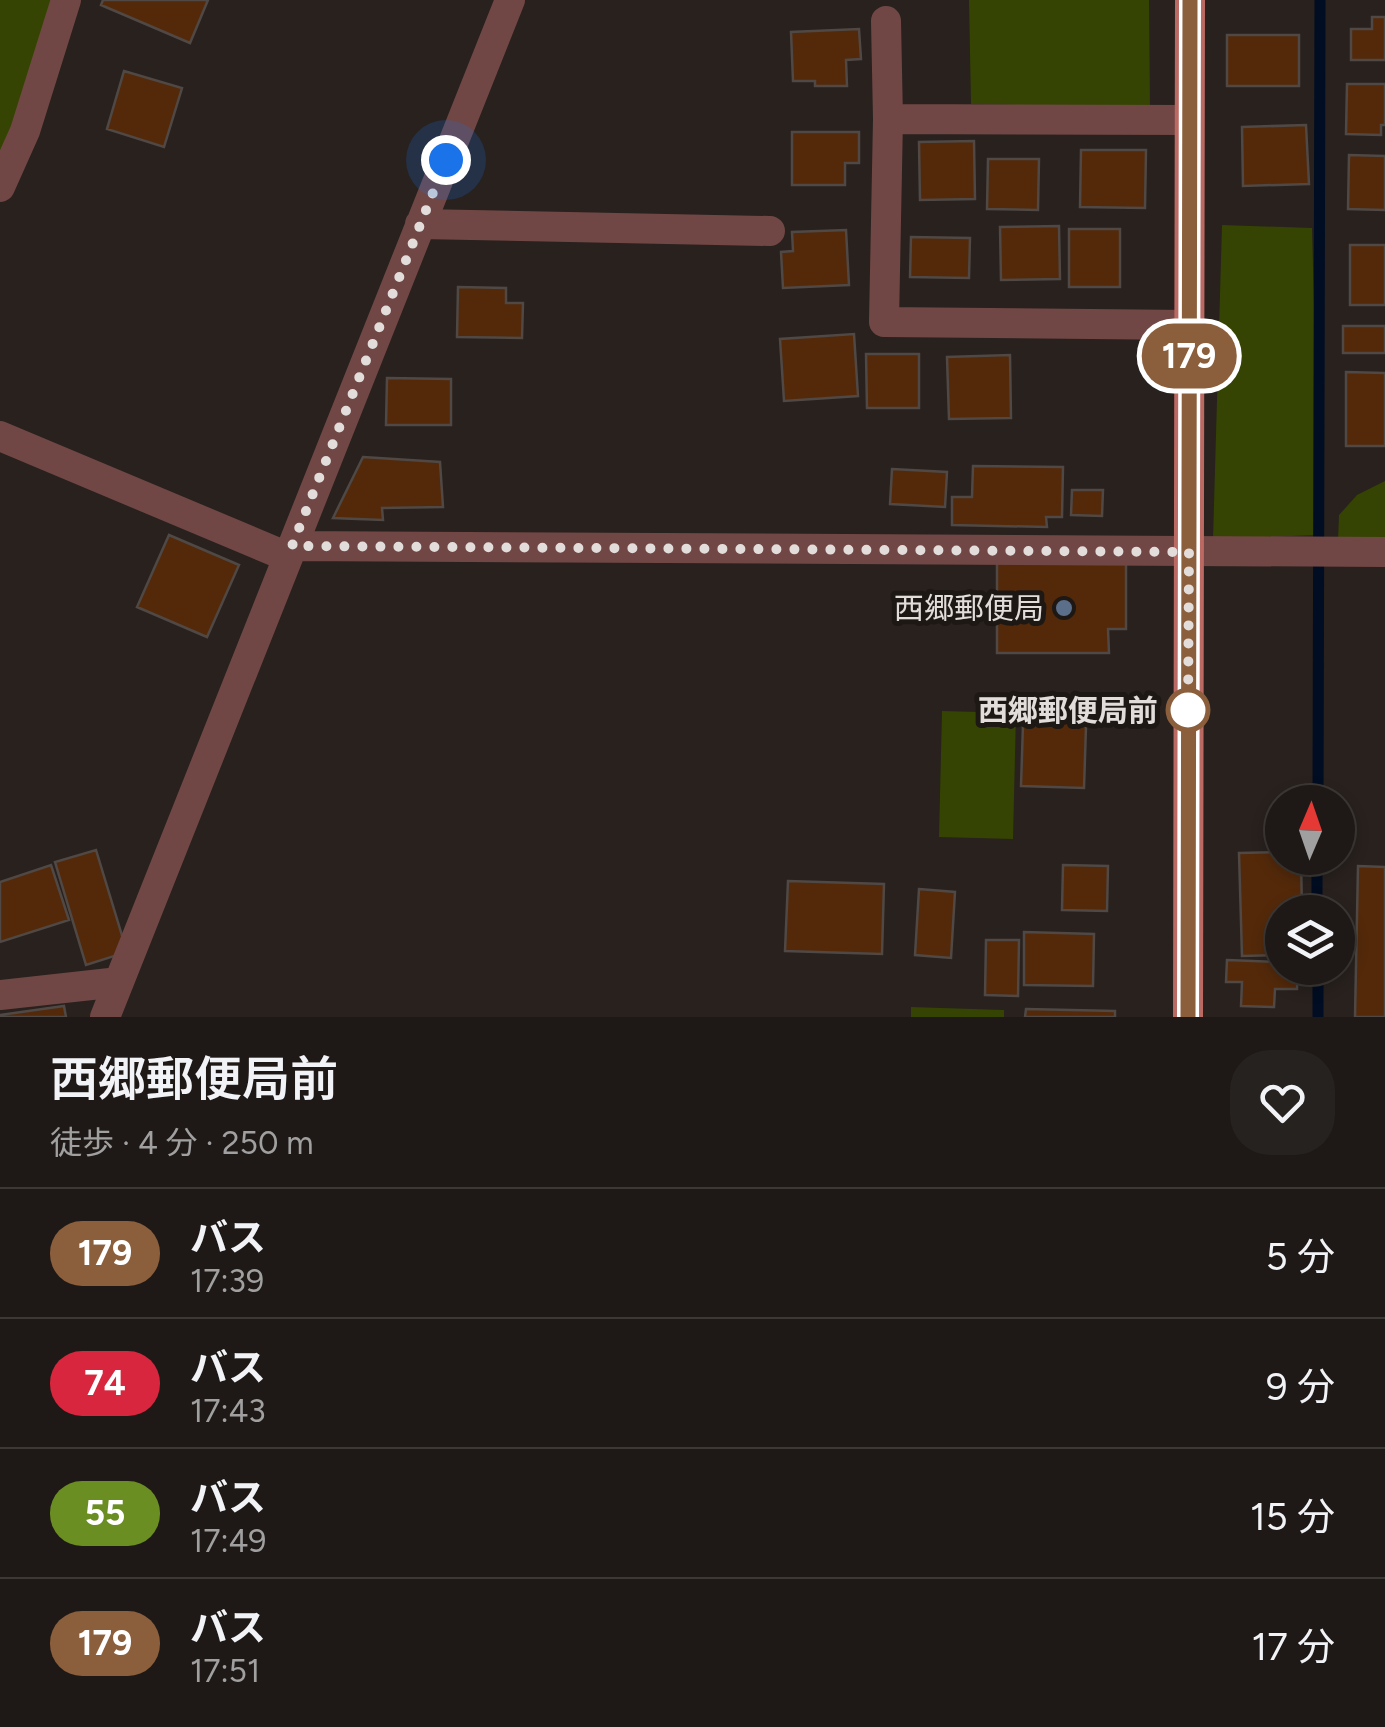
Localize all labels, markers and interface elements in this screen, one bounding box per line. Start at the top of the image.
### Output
your location [421,135,471,185]
line badge: 179 [1132,324,1246,388]
text: 179 [1162,335,1216,377]
place label: 西郷郵便局 [894,590,1044,627]
marker: 西郷郵便局 [1053,597,1075,619]
marker: 西郷郵便局前 [1167,689,1209,731]
place label: 西郷郵便局前 [978,692,1158,729]
north arrow [1265,785,1355,875]
map controls [1265,785,1355,985]
button: layers [1265,895,1355,985]
text: 西郷郵便局前 [50,1050,338,1108]
button: heart [1230,1050,1335,1155]
text: 徒歩 · 4 分 · 250 m [50,1124,314,1162]
text: バス [190,1215,266,1261]
text: 179 [78,1232,132,1274]
text: 5 分 [1266,1234,1335,1280]
text: 17:39 [190,1262,264,1300]
text: バス [190,1345,266,1391]
text: 74 [84,1362,126,1404]
text: 9 分 [1266,1364,1335,1410]
text: 17:43 [190,1392,266,1430]
text: バス [190,1475,266,1521]
text: 55 [85,1492,125,1534]
text: 15 分 [1250,1494,1335,1540]
text: 17:49 [190,1522,266,1560]
text: バス [190,1605,266,1651]
text: 179 [78,1622,132,1664]
text: 17 分 [1252,1624,1335,1670]
text: 17:51 [190,1652,260,1690]

